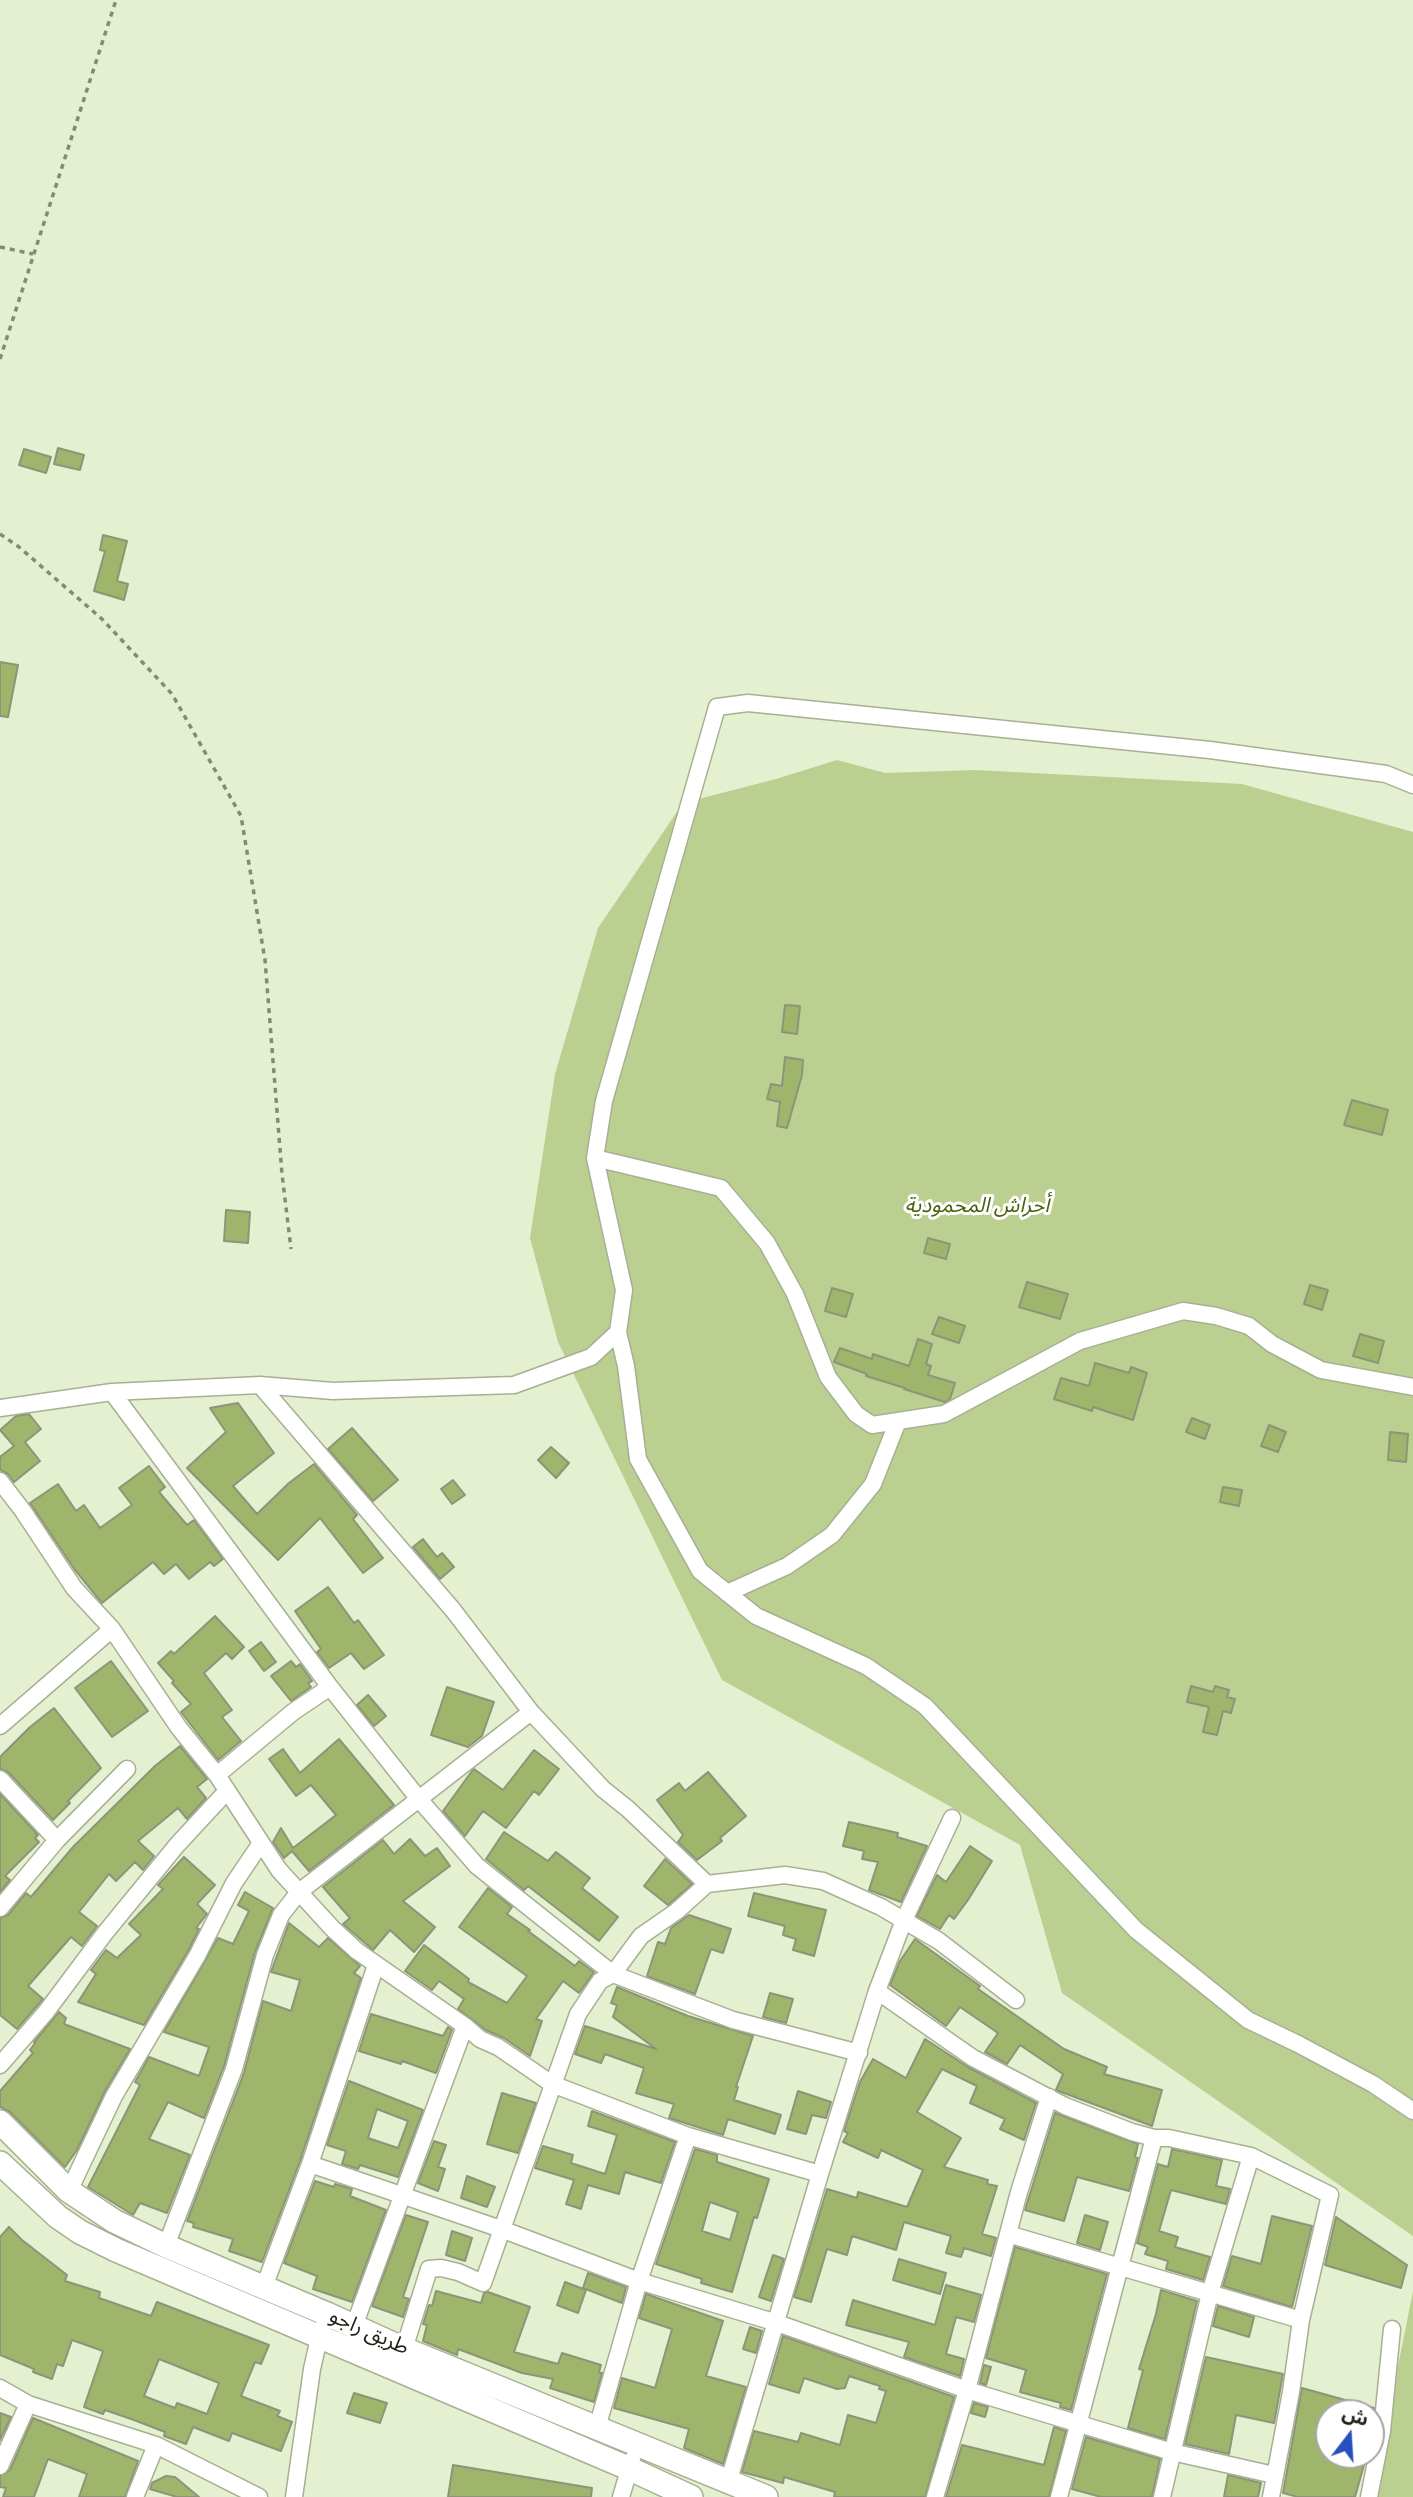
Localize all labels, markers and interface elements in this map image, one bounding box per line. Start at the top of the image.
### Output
park label: أحراش المحمودية [905,1193,1049,1219]
street label: طريق راجو [325,2303,413,2361]
north arrow [1315,2399,1385,2469]
text: ش [1340,2401,1372,2431]

